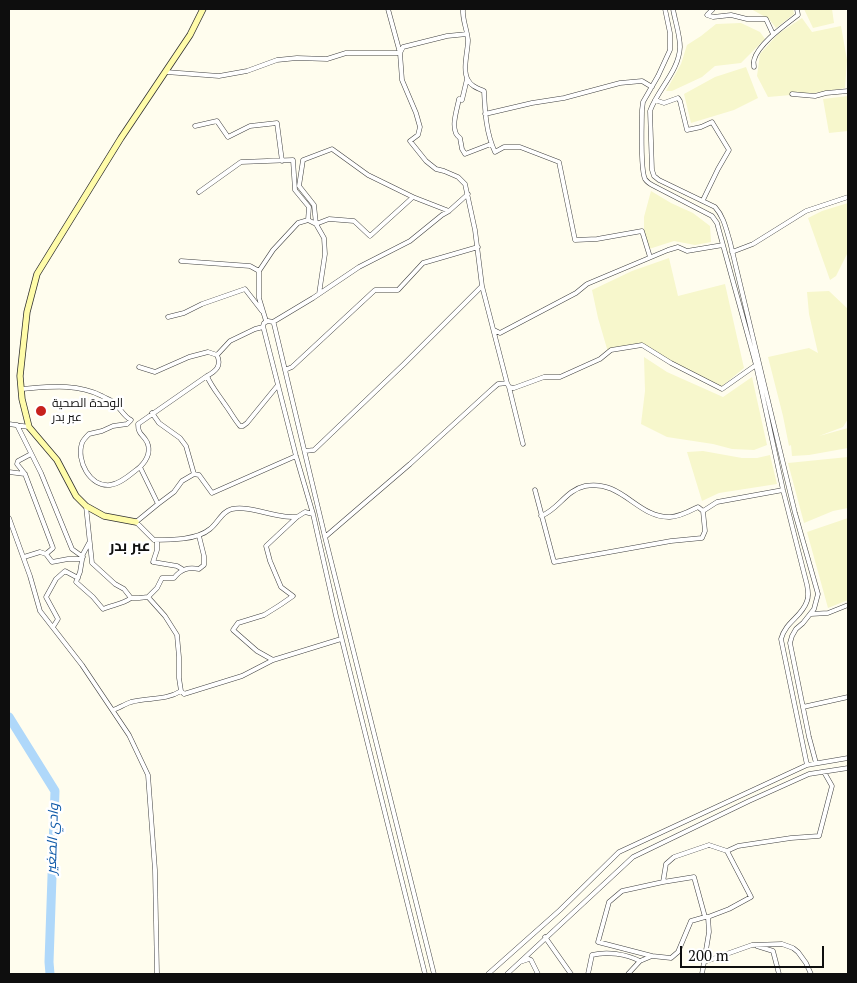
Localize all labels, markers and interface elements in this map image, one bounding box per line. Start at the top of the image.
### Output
place label: الوحدة الصحية عبر بدر [52,397,123,425]
marker: الوحدة الصحية عبر بدر [34,404,48,418]
district label: عبر بدر [109,538,151,556]
water label: وادي الصغير [43,803,63,875]
scale bar [682,936,826,968]
text: 200 m [688,945,729,965]

